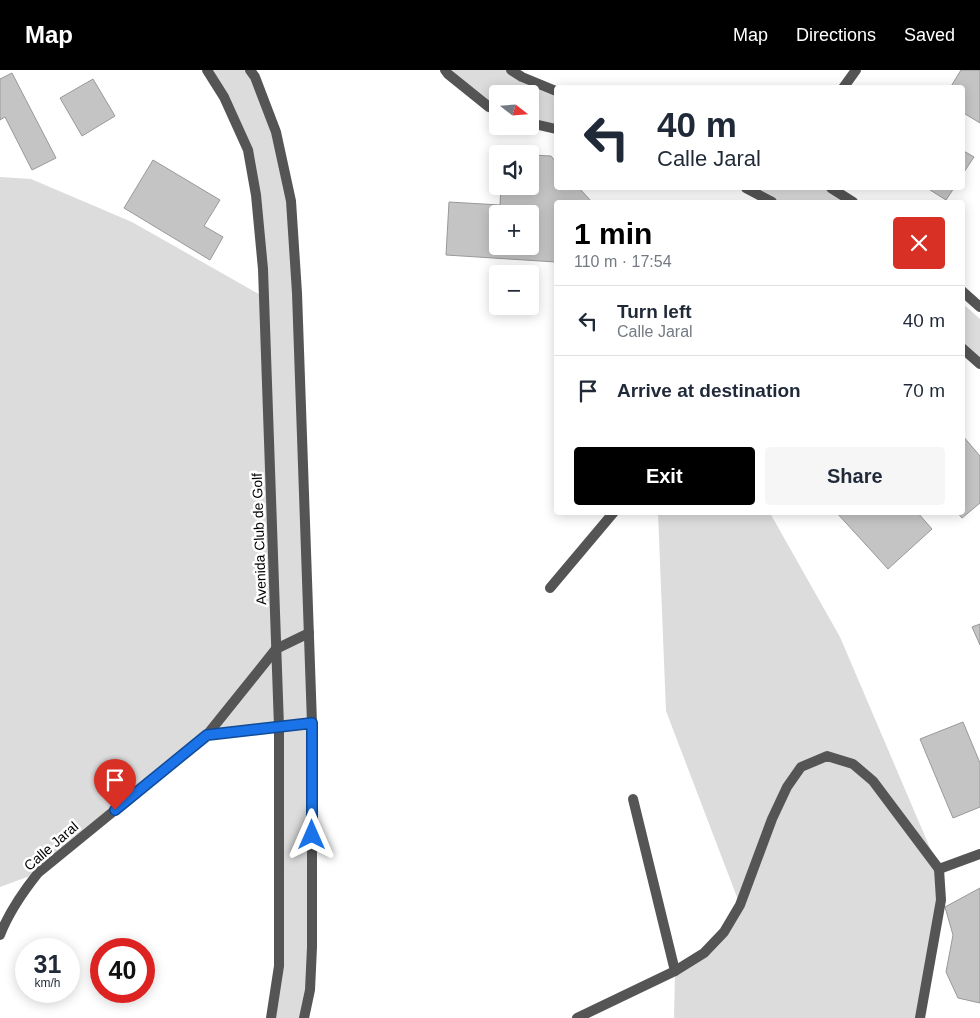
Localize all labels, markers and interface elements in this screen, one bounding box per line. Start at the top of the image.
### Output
text: Map [25,21,73,48]
text: Map [733,25,768,45]
text: Directions [796,25,876,45]
text: Saved [904,25,955,45]
north arrow [489,85,539,135]
map controls [489,85,539,315]
icon: left [574,105,639,170]
text: 40 m [657,105,737,144]
button: sound [489,145,539,195]
text: Calle Jaral [657,146,761,171]
button: + [489,205,539,255]
text: 1 min [574,217,652,250]
button: close [893,217,945,269]
text: 110 m · 17:54 [574,253,672,270]
button: − [489,265,539,315]
text: Turn left [617,301,692,322]
icon: left [574,307,602,335]
text: 40 m [903,310,945,331]
text: Calle Jaral [617,323,693,340]
icon: arrive [574,377,602,405]
text: Arrive at destination [617,380,801,401]
text: 70 m [903,380,945,401]
button: Exit [574,447,755,505]
button: Share [765,447,945,505]
street label: Avenida Club de Golf [249,473,269,605]
pin [94,759,136,810]
icon: arrive [101,766,129,794]
position arrow [285,808,337,860]
street label: Calle Jaral [21,818,81,874]
speed limit sign: 40 [90,938,155,1003]
text: 31 [34,950,61,978]
text: km/h [34,976,61,990]

